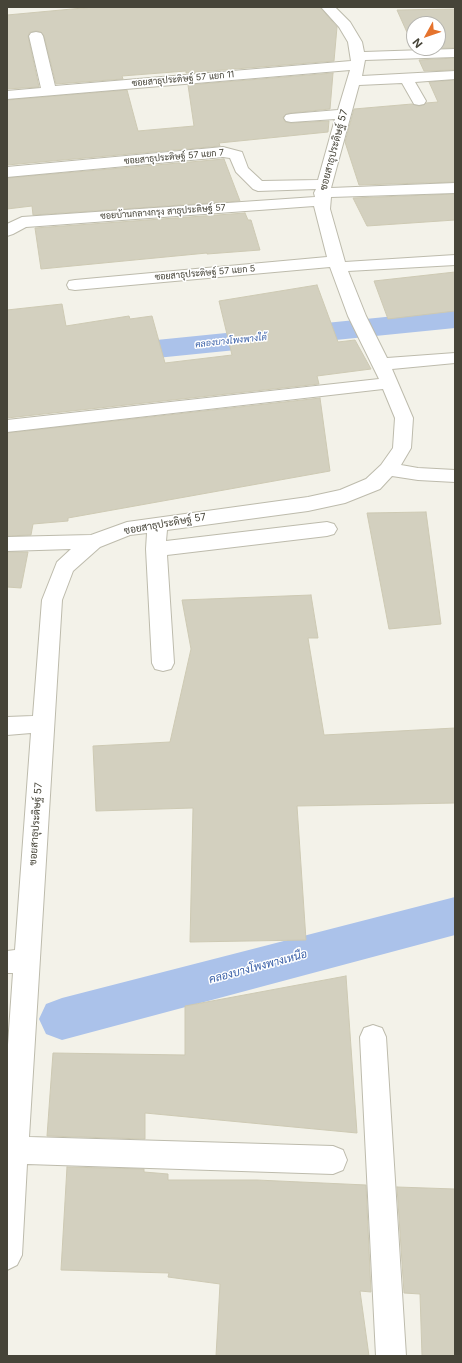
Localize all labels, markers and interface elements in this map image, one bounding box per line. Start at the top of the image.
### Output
north arrow [406,16,446,56]
text: N [410,35,426,51]
street label: ซอยสาธุประดิษฐ์ 57 แยก 11 [131,69,235,89]
street label: ซอยสาธุประดิษฐ์ 57 [317,108,351,192]
street label: ซอยสาธุประดิษฐ์ 57 แยก 7 [123,147,225,167]
street label: ซอยบ้านกลางกรุง สาธุประดิษฐ์ 57 [100,202,226,222]
street label: ซอยสาธุประดิษฐ์ 57 แยก 5 [154,263,256,283]
water label: คลองบางโพงพางใต้ [195,332,267,350]
street label: ซอยสาธุประดิษฐ์ 57 [123,511,207,537]
street label: ซอยสาธุประดิษฐ์ 57 [27,782,45,866]
water label: คลองบางโพงพางเหนือ [207,948,309,986]

